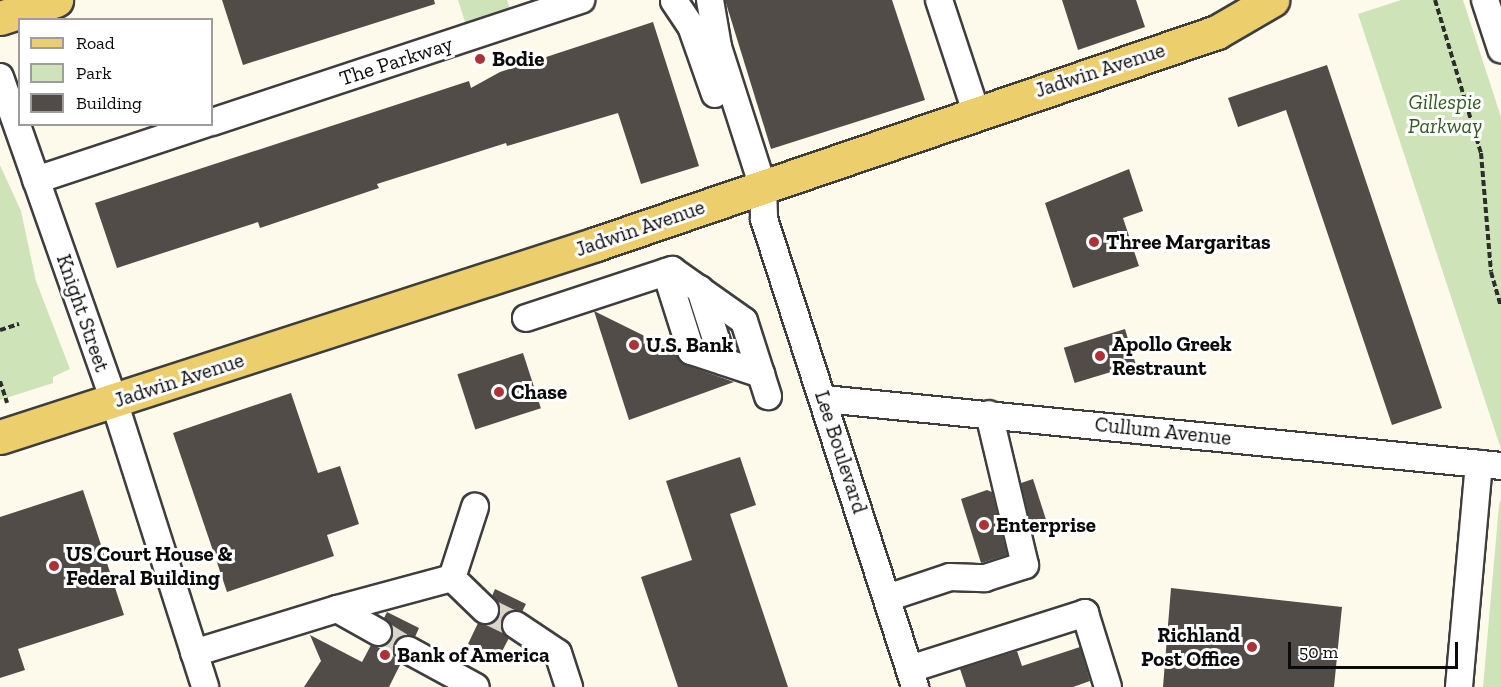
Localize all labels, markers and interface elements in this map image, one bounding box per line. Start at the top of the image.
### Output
legend [18,18,213,126]
street label: The Parkway [336,31,456,91]
text: Road [76,32,115,54]
street label: Jadwin Avenue [1032,37,1168,103]
place label: Bodie [492,46,544,72]
marker: Bodie [473,52,487,66]
text: Park [76,62,112,84]
park label: Gillespie Parkway [1408,89,1482,139]
text: Building [76,92,142,114]
street label: Jadwin Avenue [572,194,708,262]
place label: Three Margaritas [1106,229,1271,255]
marker: Three Margaritas [1087,235,1101,249]
street label: Knight Street [51,251,115,375]
place label: Apollo Greek Restraunt [1112,331,1232,381]
place label: U.S. Bank [646,332,733,358]
marker: U.S. Bank [627,338,641,352]
street label: Jadwin Avenue [111,347,247,413]
marker: Apollo Greek Restraunt [1093,349,1107,363]
place label: Chase [511,379,567,405]
marker: Chase [492,385,506,399]
street label: Lee Boulevard [809,388,873,516]
street label: Cullum Avenue [1093,411,1233,451]
place label: Enterprise [996,512,1096,538]
marker: Enterprise [977,518,991,532]
place label: US Court House & Federal Building [66,541,232,591]
marker: US Court House & Federal Building [47,559,61,573]
place label: Richland Post Office [1141,622,1240,672]
scale bar [1291,630,1460,668]
marker: Richland Post Office [1245,640,1259,654]
text: 50 m [1299,641,1338,663]
place label: Bank of America [397,642,550,668]
marker: Bank of America [378,648,392,662]

